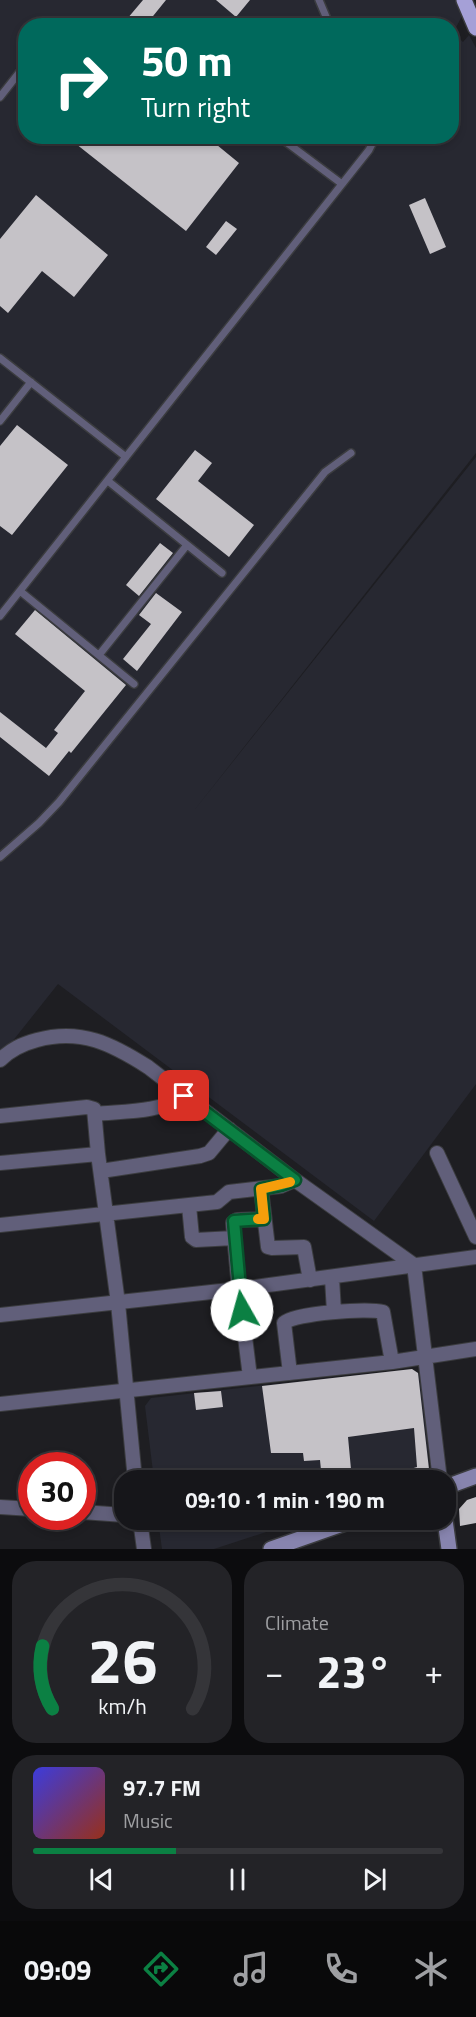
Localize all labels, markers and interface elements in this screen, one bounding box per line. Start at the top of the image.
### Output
text: 50 m [141,28,233,92]
icon: right [42,42,120,120]
text: Turn right [141,86,250,127]
pin [158,1070,209,1121]
icon: arrive [167,1079,200,1112]
position arrow [210,1278,274,1342]
speed limit sign: 30 [18,1452,96,1530]
text: 09:10 · 1 min · 190 m [185,1483,385,1517]
text: Climate [265,1607,329,1638]
text: 26 [87,1612,157,1707]
text: 23° [316,1637,392,1705]
text: − [265,1647,283,1697]
text: + [425,1647,443,1697]
text: km/h [98,1690,146,1722]
text: 97.7 FM [123,1771,201,1805]
text: Music [123,1805,173,1836]
icon: previous [85,1863,118,1896]
icon: pause [221,1863,254,1896]
icon: next [358,1863,391,1896]
icon: directions [140,1948,182,1990]
icon: music [230,1948,272,1990]
icon: phone [320,1948,362,1990]
icon: climate [410,1948,452,1990]
text: 09:09 [24,1949,91,1990]

